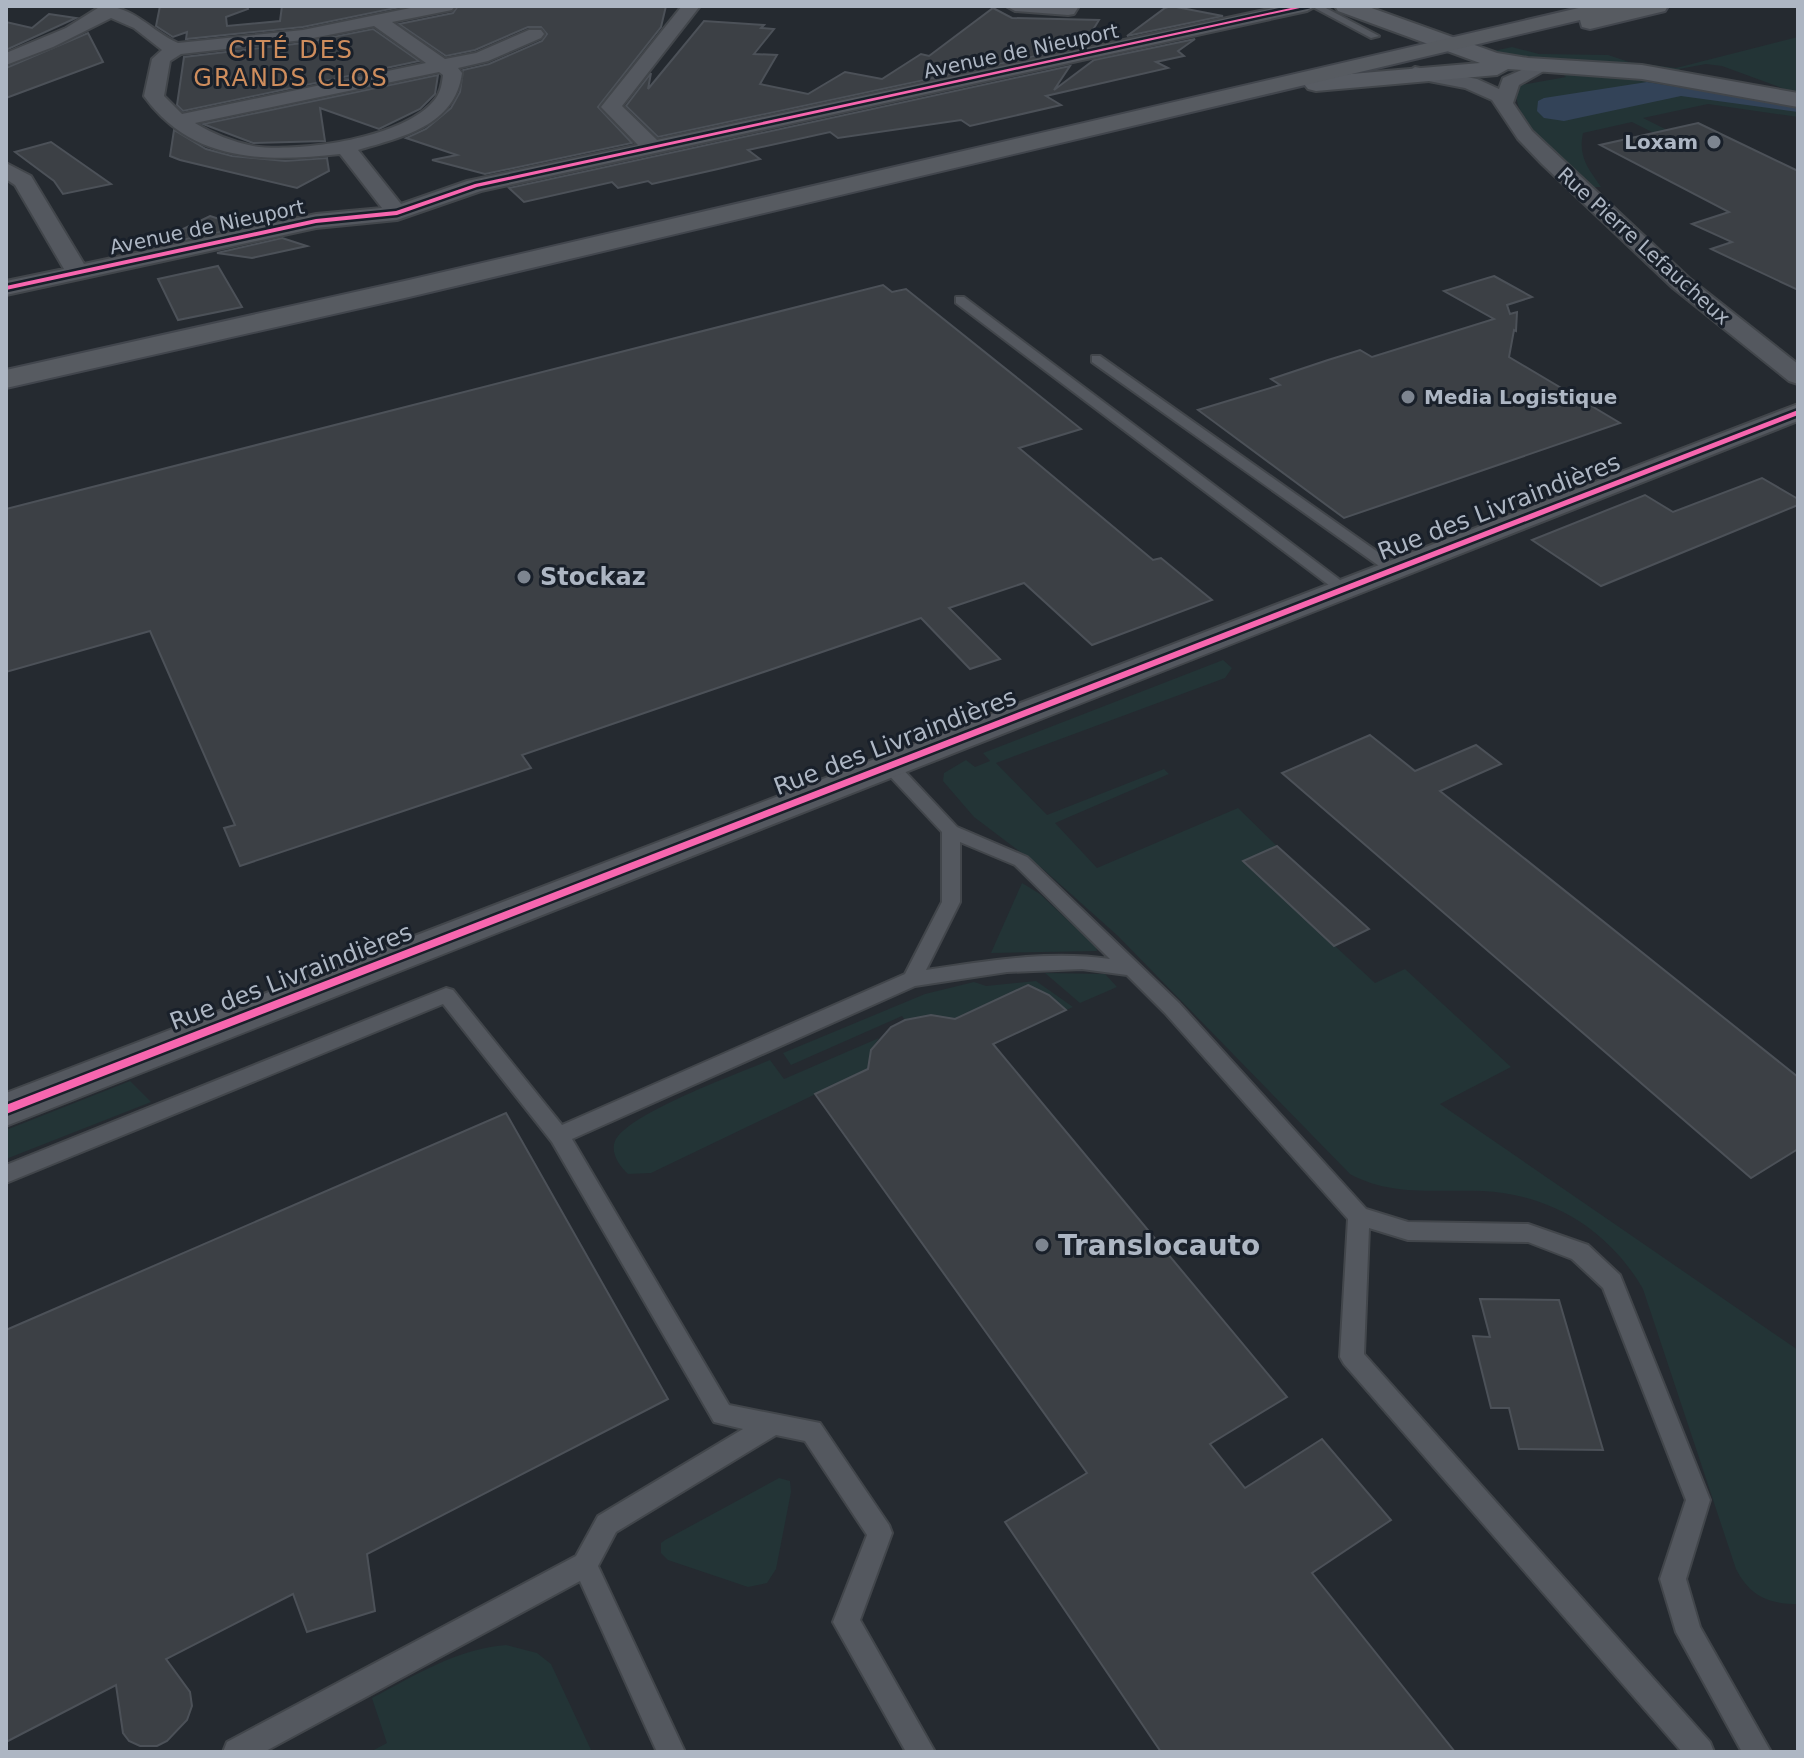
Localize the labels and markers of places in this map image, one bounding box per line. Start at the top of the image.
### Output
place label: Loxam [1624,130,1698,154]
marker: Loxam [1705,133,1723,151]
place label: Media Logistique [1424,385,1617,409]
marker: Media Logistique [1399,388,1417,406]
place label: Stockaz [540,563,646,591]
marker: Stockaz [515,568,533,586]
place label: Translocauto [1058,1229,1260,1262]
marker: Translocauto [1033,1236,1051,1254]

